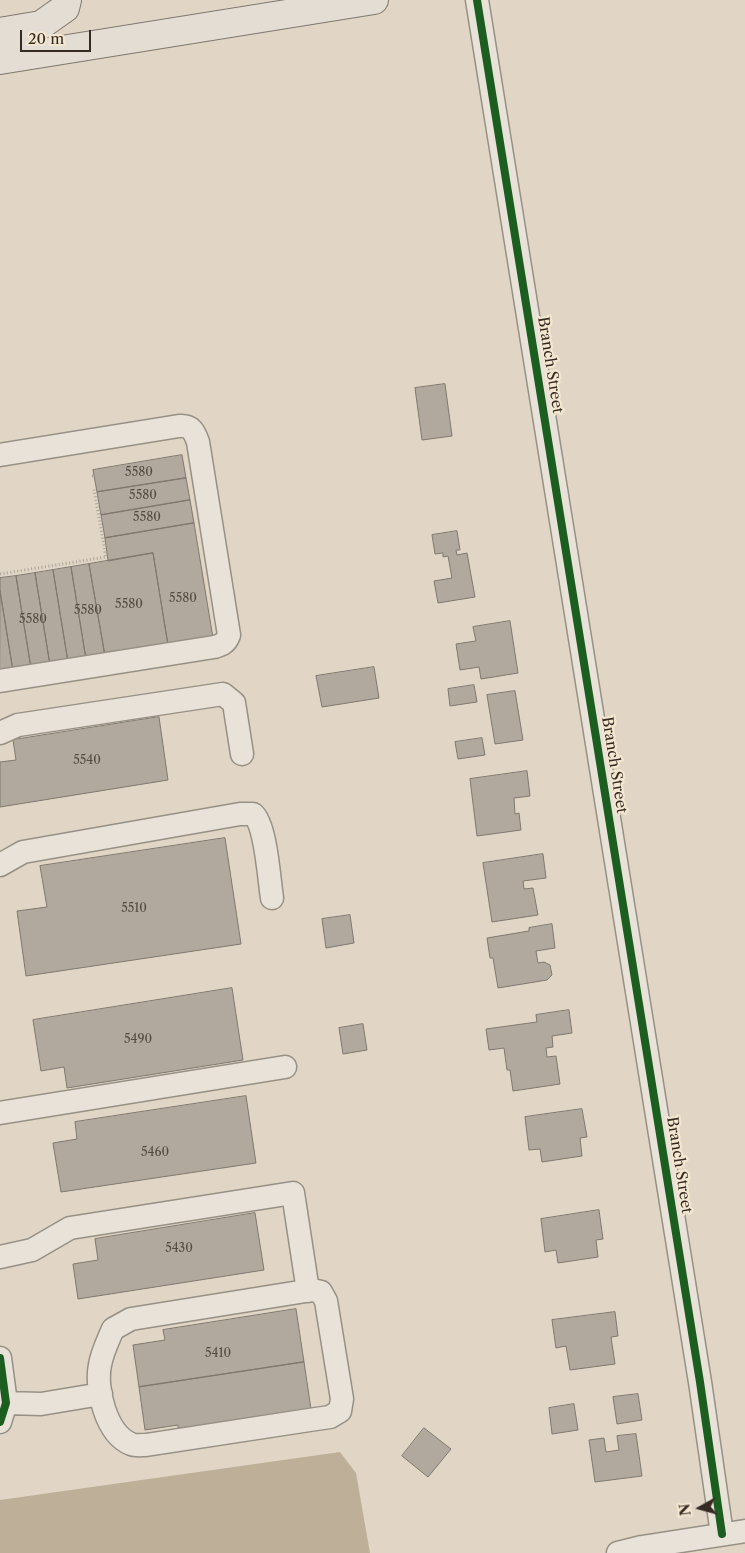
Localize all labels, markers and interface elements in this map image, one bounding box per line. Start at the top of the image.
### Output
scale bar [22,20,94,52]
text: 20 m [28,29,64,48]
street label: Branch Street [533,315,567,415]
house number: 5580 [125,466,153,480]
house number: 5580 [129,489,157,503]
house number: 5580 [133,511,161,525]
house number: 5580 [169,592,197,606]
house number: 5580 [115,598,143,612]
house number: 5580 [74,604,102,618]
house number: 5580 [19,613,47,627]
street label: Branch Street [597,715,631,815]
house number: 5540 [73,754,101,768]
house number: 5510 [121,902,147,916]
house number: 5490 [124,1033,152,1047]
street label: Branch Street [662,1115,696,1215]
house number: 5460 [141,1146,169,1160]
house number: 5430 [165,1242,193,1256]
house number: 5410 [205,1347,231,1361]
north arrow [675,1483,725,1533]
text: N [675,1503,695,1517]

